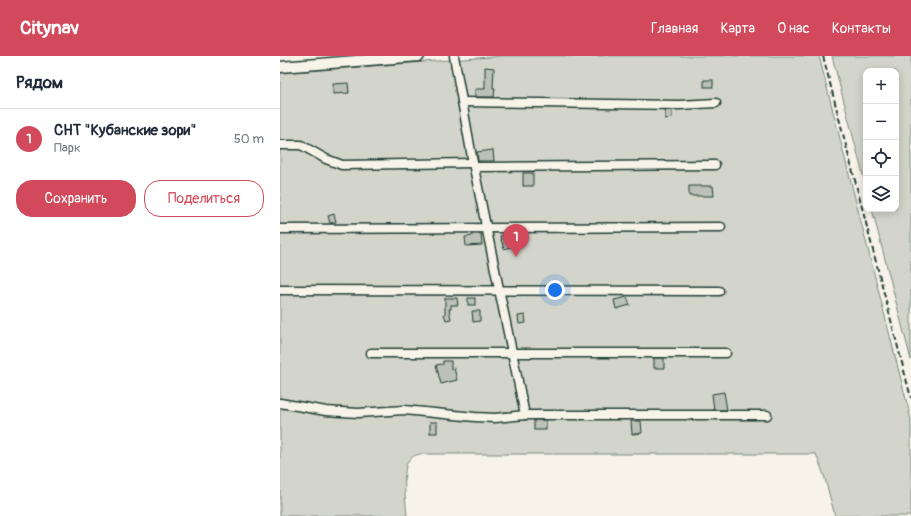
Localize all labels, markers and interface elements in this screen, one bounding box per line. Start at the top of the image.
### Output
text: Citynav [20,16,79,40]
text: Главная [651,20,698,37]
text: Карта [720,20,755,37]
text: О нас [777,20,810,37]
text: Контакты [832,20,891,37]
map controls [863,68,899,212]
button: + [863,68,899,104]
text: Рядом [16,72,63,93]
button: − [863,104,899,140]
text: СНТ "Кубанские зори" [54,121,196,140]
text: 1 [26,131,32,147]
text: 50 m [234,131,264,147]
text: Парк [54,140,81,156]
button: locate [863,140,899,176]
button: layers [863,176,899,212]
button: Сохранить [16,180,136,217]
button: Поделиться [144,180,264,217]
pin: 1 [503,224,529,257]
your location [545,280,565,300]

